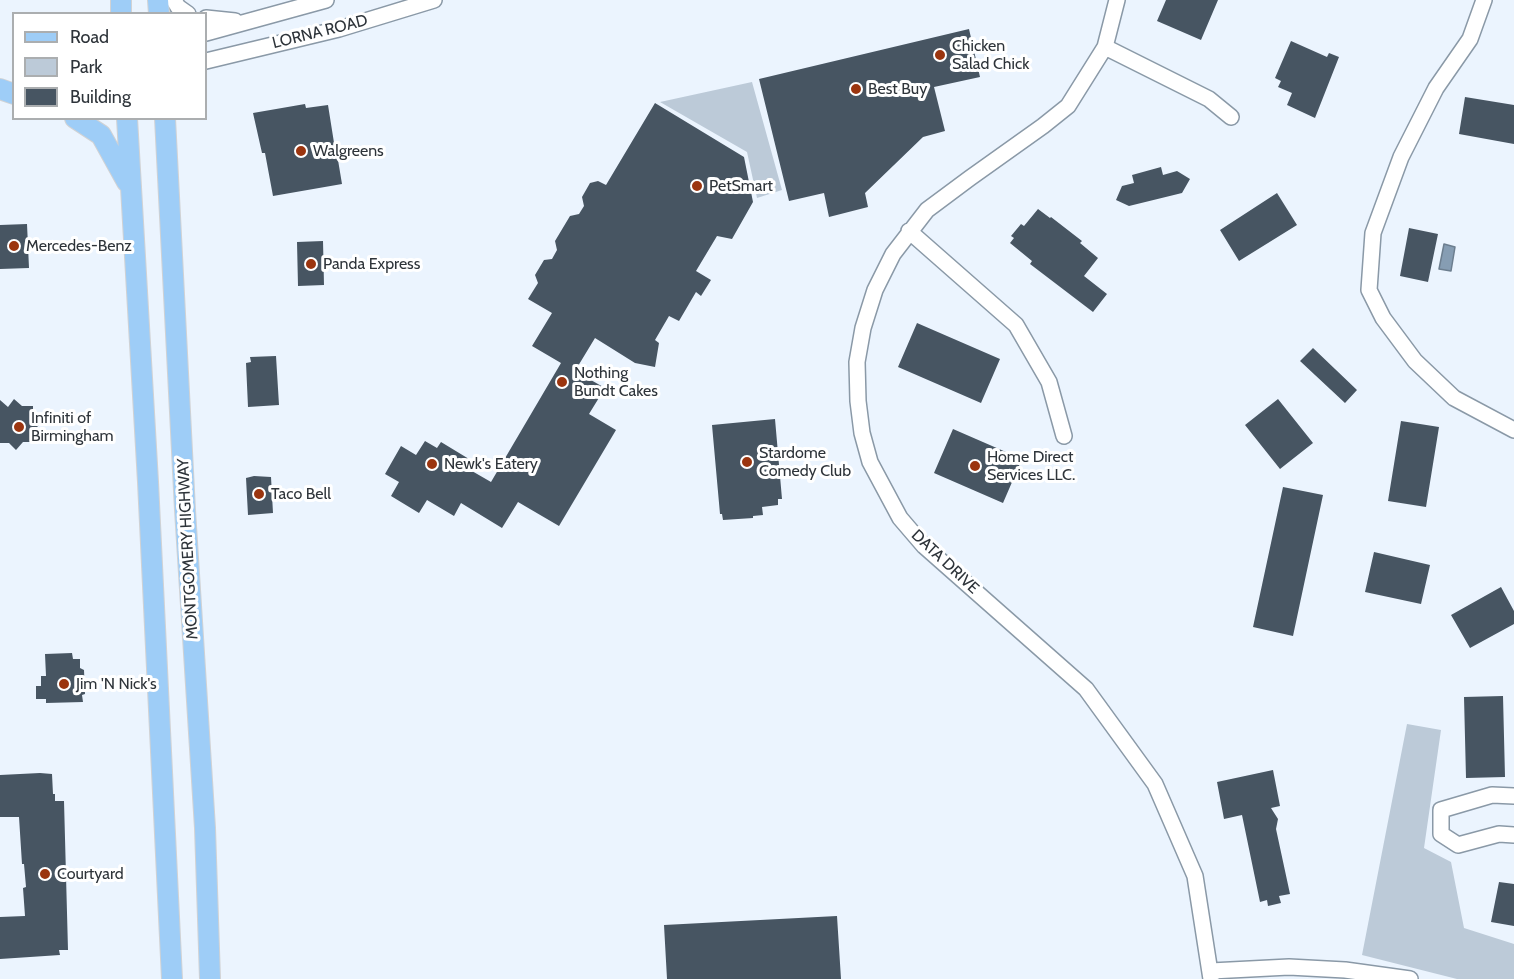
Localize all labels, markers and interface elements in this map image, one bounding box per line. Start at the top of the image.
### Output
street label: LORNA ROAD [270,11,370,53]
legend [12,12,207,120]
text: Road [70,26,109,48]
place label: Chicken Salad Chick [952,36,1029,74]
marker: Chicken Salad Chick [933,48,947,62]
text: Park [70,56,102,78]
place label: Best Buy [868,79,927,99]
marker: Best Buy [849,82,863,96]
text: Building [70,86,131,108]
place label: Walgreens [313,141,384,161]
marker: Walgreens [294,144,308,158]
place label: PetSmart [709,176,773,196]
marker: PetSmart [690,179,704,193]
place label: Mercedes-Benz [26,236,132,256]
marker: Mercedes-Benz [7,239,21,253]
place label: Panda Express [323,254,420,274]
marker: Panda Express [304,257,318,271]
place label: Nothing Bundt Cakes [574,363,658,401]
marker: Nothing Bundt Cakes [555,375,569,389]
place label: Infiniti of Birmingham [31,408,114,446]
marker: Infiniti of Birmingham [12,420,26,434]
place label: Stardome Comedy Club [759,443,851,481]
place label: Home Direct Services LLC. [987,447,1075,485]
place label: Newk's Eatery [444,454,538,474]
marker: Stardome Comedy Club [740,455,754,469]
marker: Newk's Eatery [425,457,439,471]
street label: MONTGOMERY HIGHWAY [174,458,202,640]
marker: Home Direct Services LLC. [968,459,982,473]
place label: Taco Bell [271,484,331,504]
marker: Taco Bell [252,487,266,501]
street label: DATA DRIVE [907,526,983,598]
place label: Jim 'N Nick's [76,674,157,694]
marker: Jim 'N Nick's [57,677,71,691]
place label: Courtyard [57,864,124,884]
marker: Courtyard [38,867,52,881]

